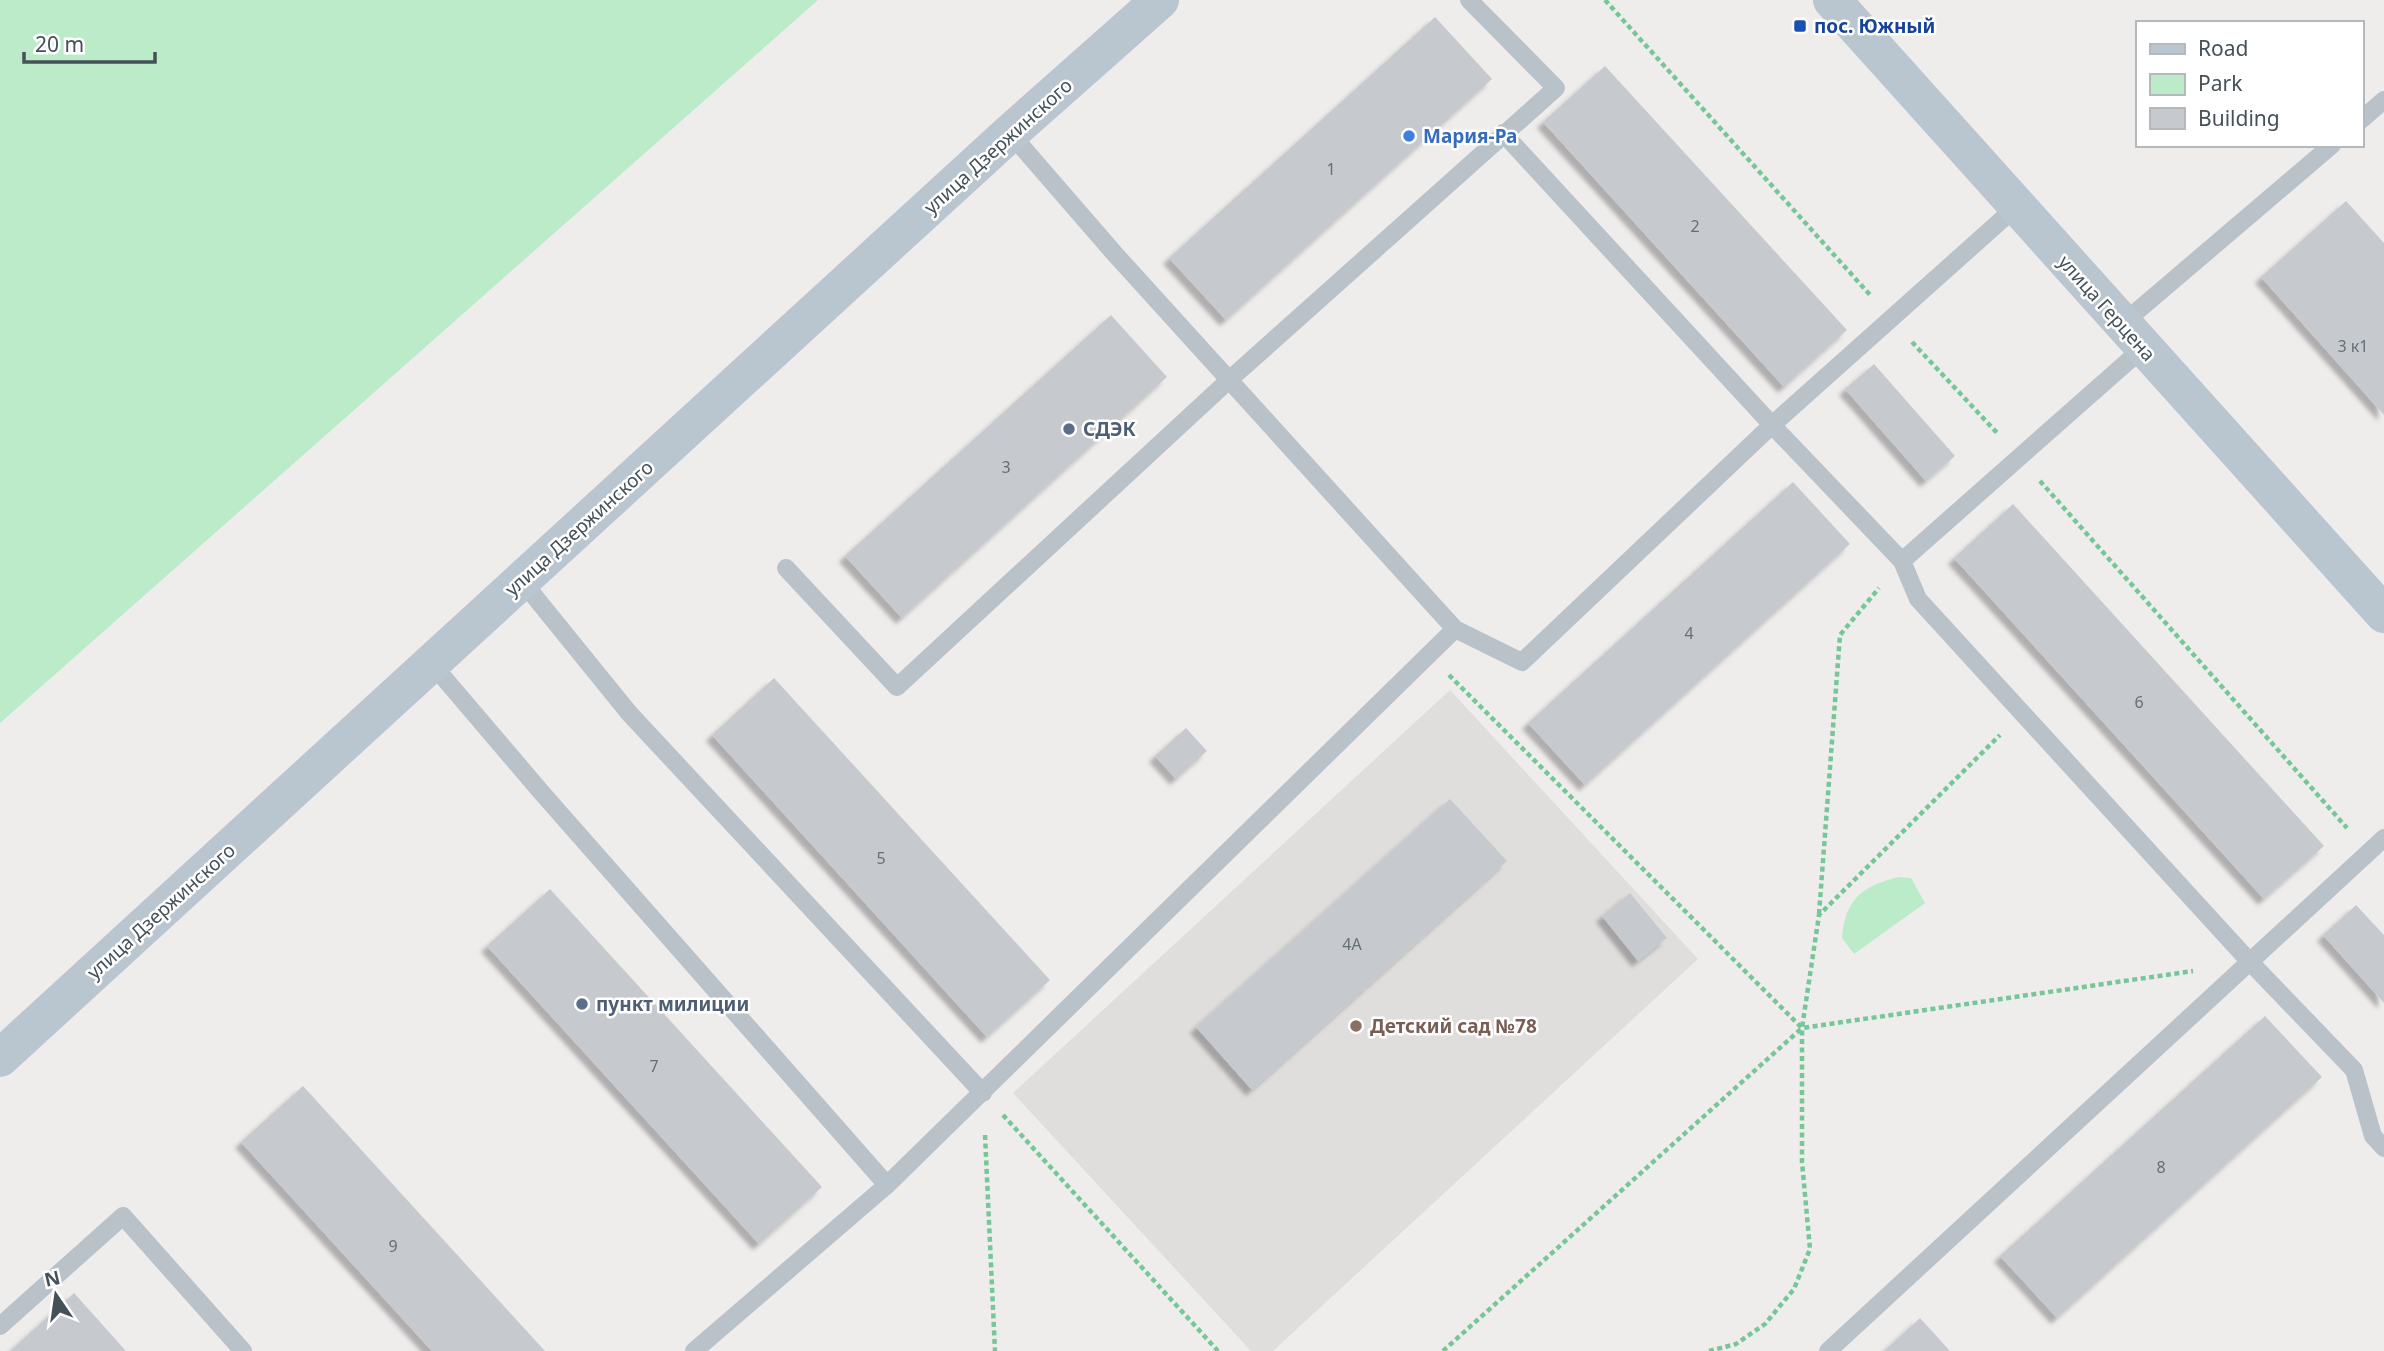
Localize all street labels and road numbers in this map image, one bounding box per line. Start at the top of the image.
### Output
street label: улица Дзержинского [918,72,1078,220]
street label: улица Герцена [2052,249,2162,367]
street label: улица Дзержинского [499,454,659,602]
street label: улица Дзержинского [81,837,241,985]

